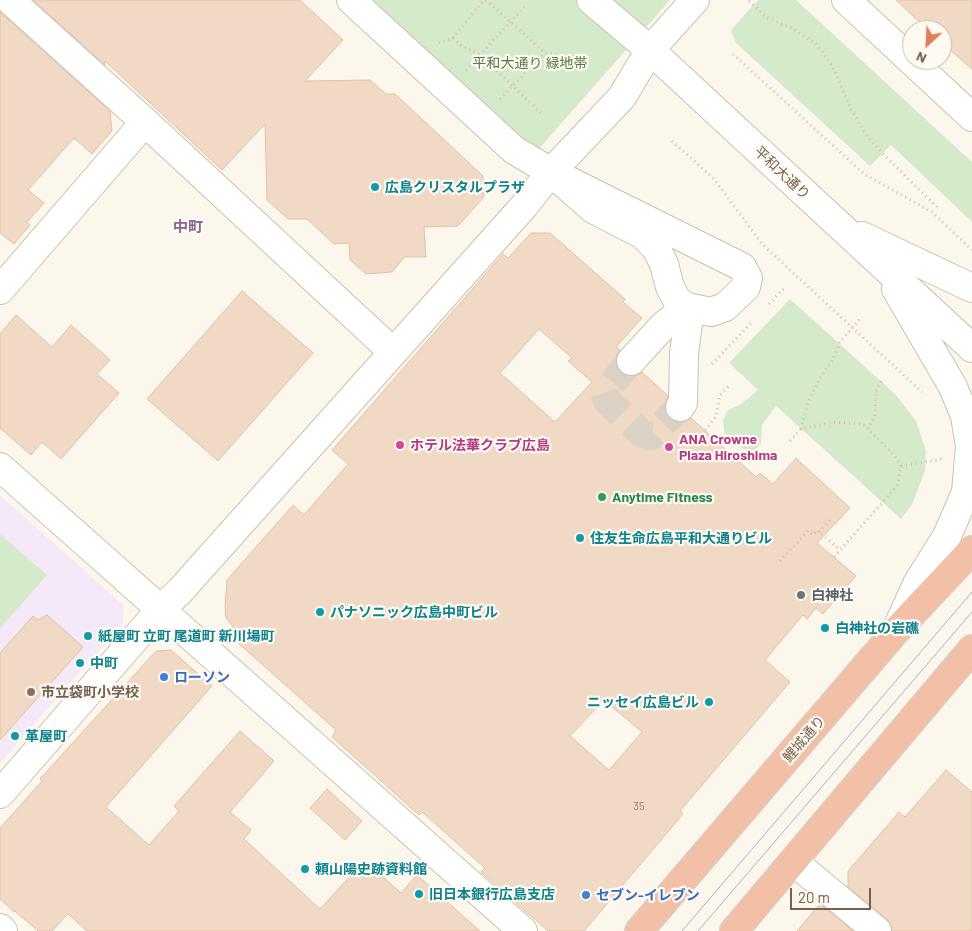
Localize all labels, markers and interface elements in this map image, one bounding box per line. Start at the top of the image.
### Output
north arrow [902,20,952,70]
text: N [913,48,929,68]
park label: 平和大通り 緑地帯 [473,55,587,71]
street label: 平和大通り [751,143,813,203]
place label: 広島クリスタルプラザ [385,179,525,195]
marker: 広島クリスタルプラザ [369,181,381,193]
district label: 中町 [173,218,203,236]
place label: ANA Crowne Plaza Hiroshima [679,431,777,464]
place label: ホテル法華クラブ広島 [410,437,550,453]
marker: ホテル法華クラブ広島 [394,439,406,451]
marker: ANA Crowne Plaza Hiroshima [663,441,675,453]
place label: Anytime Fitness [612,489,713,505]
marker: Anytime Fitness [596,491,608,503]
place label: 住友生命広島平和大通りビル [590,530,772,546]
marker: 住友生命広島平和大通りビル [574,532,586,544]
place label: 白神社 [811,587,853,603]
marker: 白神社 [795,589,807,601]
place label: パナソニック広島中町ビル [330,604,498,620]
marker: パナソニック広島中町ビル [314,606,326,618]
place label: 白神社の岩礁 [835,620,919,636]
marker: 白神社の岩礁 [819,622,831,634]
place label: 紙屋町 立町 尾道町 新川場町 [98,628,274,644]
marker: 紙屋町 立町 尾道町 新川場町 [82,630,94,642]
place label: 中町 [90,655,118,671]
marker: 中町 [74,657,86,669]
place label: ローソン [174,669,230,685]
marker: ローソン [158,671,170,683]
place label: 市立袋町小学校 [41,684,139,700]
marker: 市立袋町小学校 [25,686,37,698]
place label: ニッセイ広島ビル [587,694,699,710]
marker: ニッセイ広島ビル [703,696,715,708]
street label: 鯉城通り [779,712,829,766]
place label: 革屋町 [25,728,67,744]
marker: 革屋町 [9,730,21,742]
house number: 35 [633,799,645,813]
place label: 頼山陽史跡資料館 [315,861,427,877]
marker: 頼山陽史跡資料館 [299,863,311,875]
scale bar [792,878,873,910]
place label: 旧日本銀行広島支店 [429,886,555,902]
place label: セブン-イレブン [596,887,700,903]
marker: 旧日本銀行広島支店 [413,888,425,900]
text: 20 m [798,888,830,906]
marker: セブン-イレブン [580,889,592,901]

